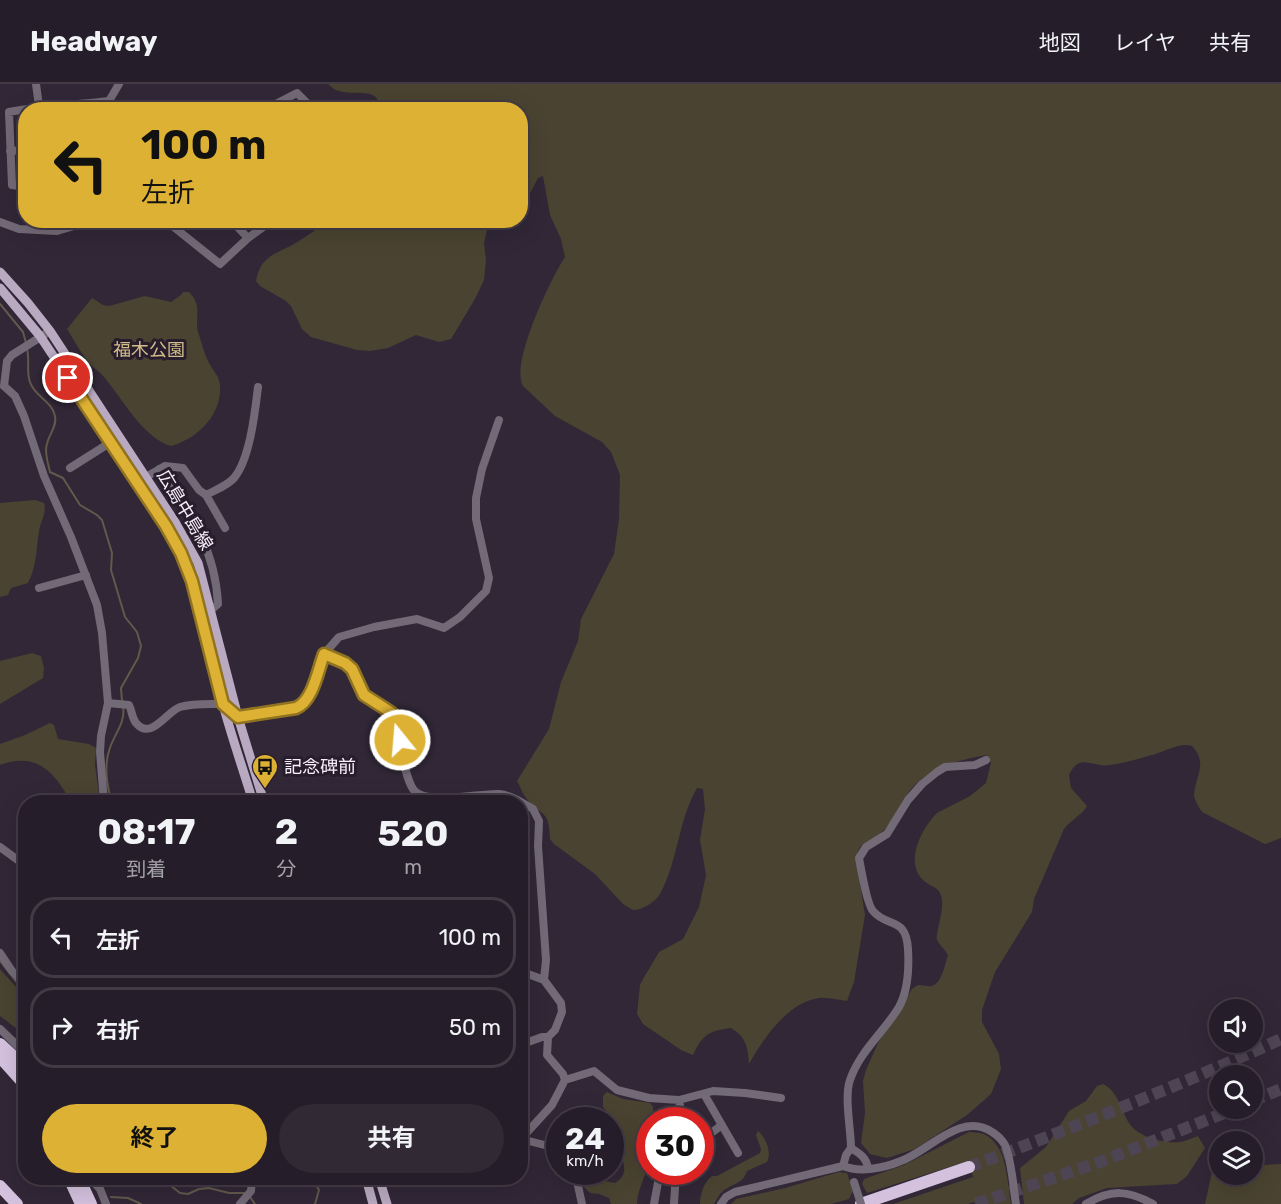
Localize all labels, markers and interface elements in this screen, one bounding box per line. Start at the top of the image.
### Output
text: Headway [30,25,157,58]
text: 地図 [1039,30,1081,55]
text: レイヤ [1114,30,1176,55]
text: 共有 [1209,30,1251,55]
text: 100 m [141,120,266,170]
icon: left [42,126,120,204]
text: 左折 [141,177,195,209]
park label: 福木公園 [113,339,185,361]
pin [42,352,93,403]
icon: arrive [51,361,84,394]
street label: 広島中島線 [152,466,218,554]
position arrow [368,708,432,772]
bus stop icon: 記念碑前 [250,752,280,790]
place label: 記念碑前 [284,756,356,778]
text: 08:17 [97,810,195,853]
text: 2 [275,810,298,853]
text: 520 [377,812,449,855]
text: m [404,855,422,879]
text: 到着 [126,857,166,881]
text: 分 [276,857,296,881]
icon: left [45,921,78,954]
text: 100 m [439,924,501,951]
text: 左折 [96,927,140,954]
map controls [1209,999,1263,1185]
button: sound [1209,999,1263,1053]
icon: right [45,1011,78,1044]
text: 50 m [449,1014,501,1041]
text: 右折 [96,1017,140,1044]
button: search [1209,1065,1263,1119]
button: 終了 [42,1104,267,1173]
button: 共有 [279,1104,504,1173]
speed limit sign: 30 [636,1107,714,1185]
text: 24 [565,1121,605,1157]
button: layers [1209,1131,1263,1185]
text: km/h [566,1152,604,1170]

